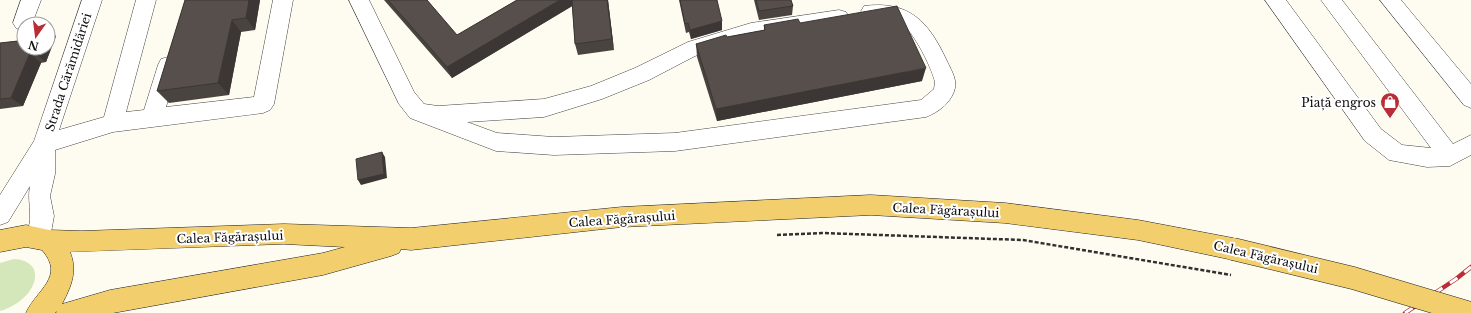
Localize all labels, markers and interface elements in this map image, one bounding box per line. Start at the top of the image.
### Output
street label: Strada Cărămidăriei [42,11,94,133]
north arrow [16,16,56,56]
text: N [26,38,40,54]
shop icon: Piață engros [1379,91,1401,119]
place label: Piață engros [1301,95,1376,111]
street label: Calea Făgărașului [892,200,1000,221]
street label: Calea Făgărașului [568,208,676,231]
street label: Calea Făgărașului [176,228,284,247]
street label: Calea Făgărașului [1212,238,1320,277]

